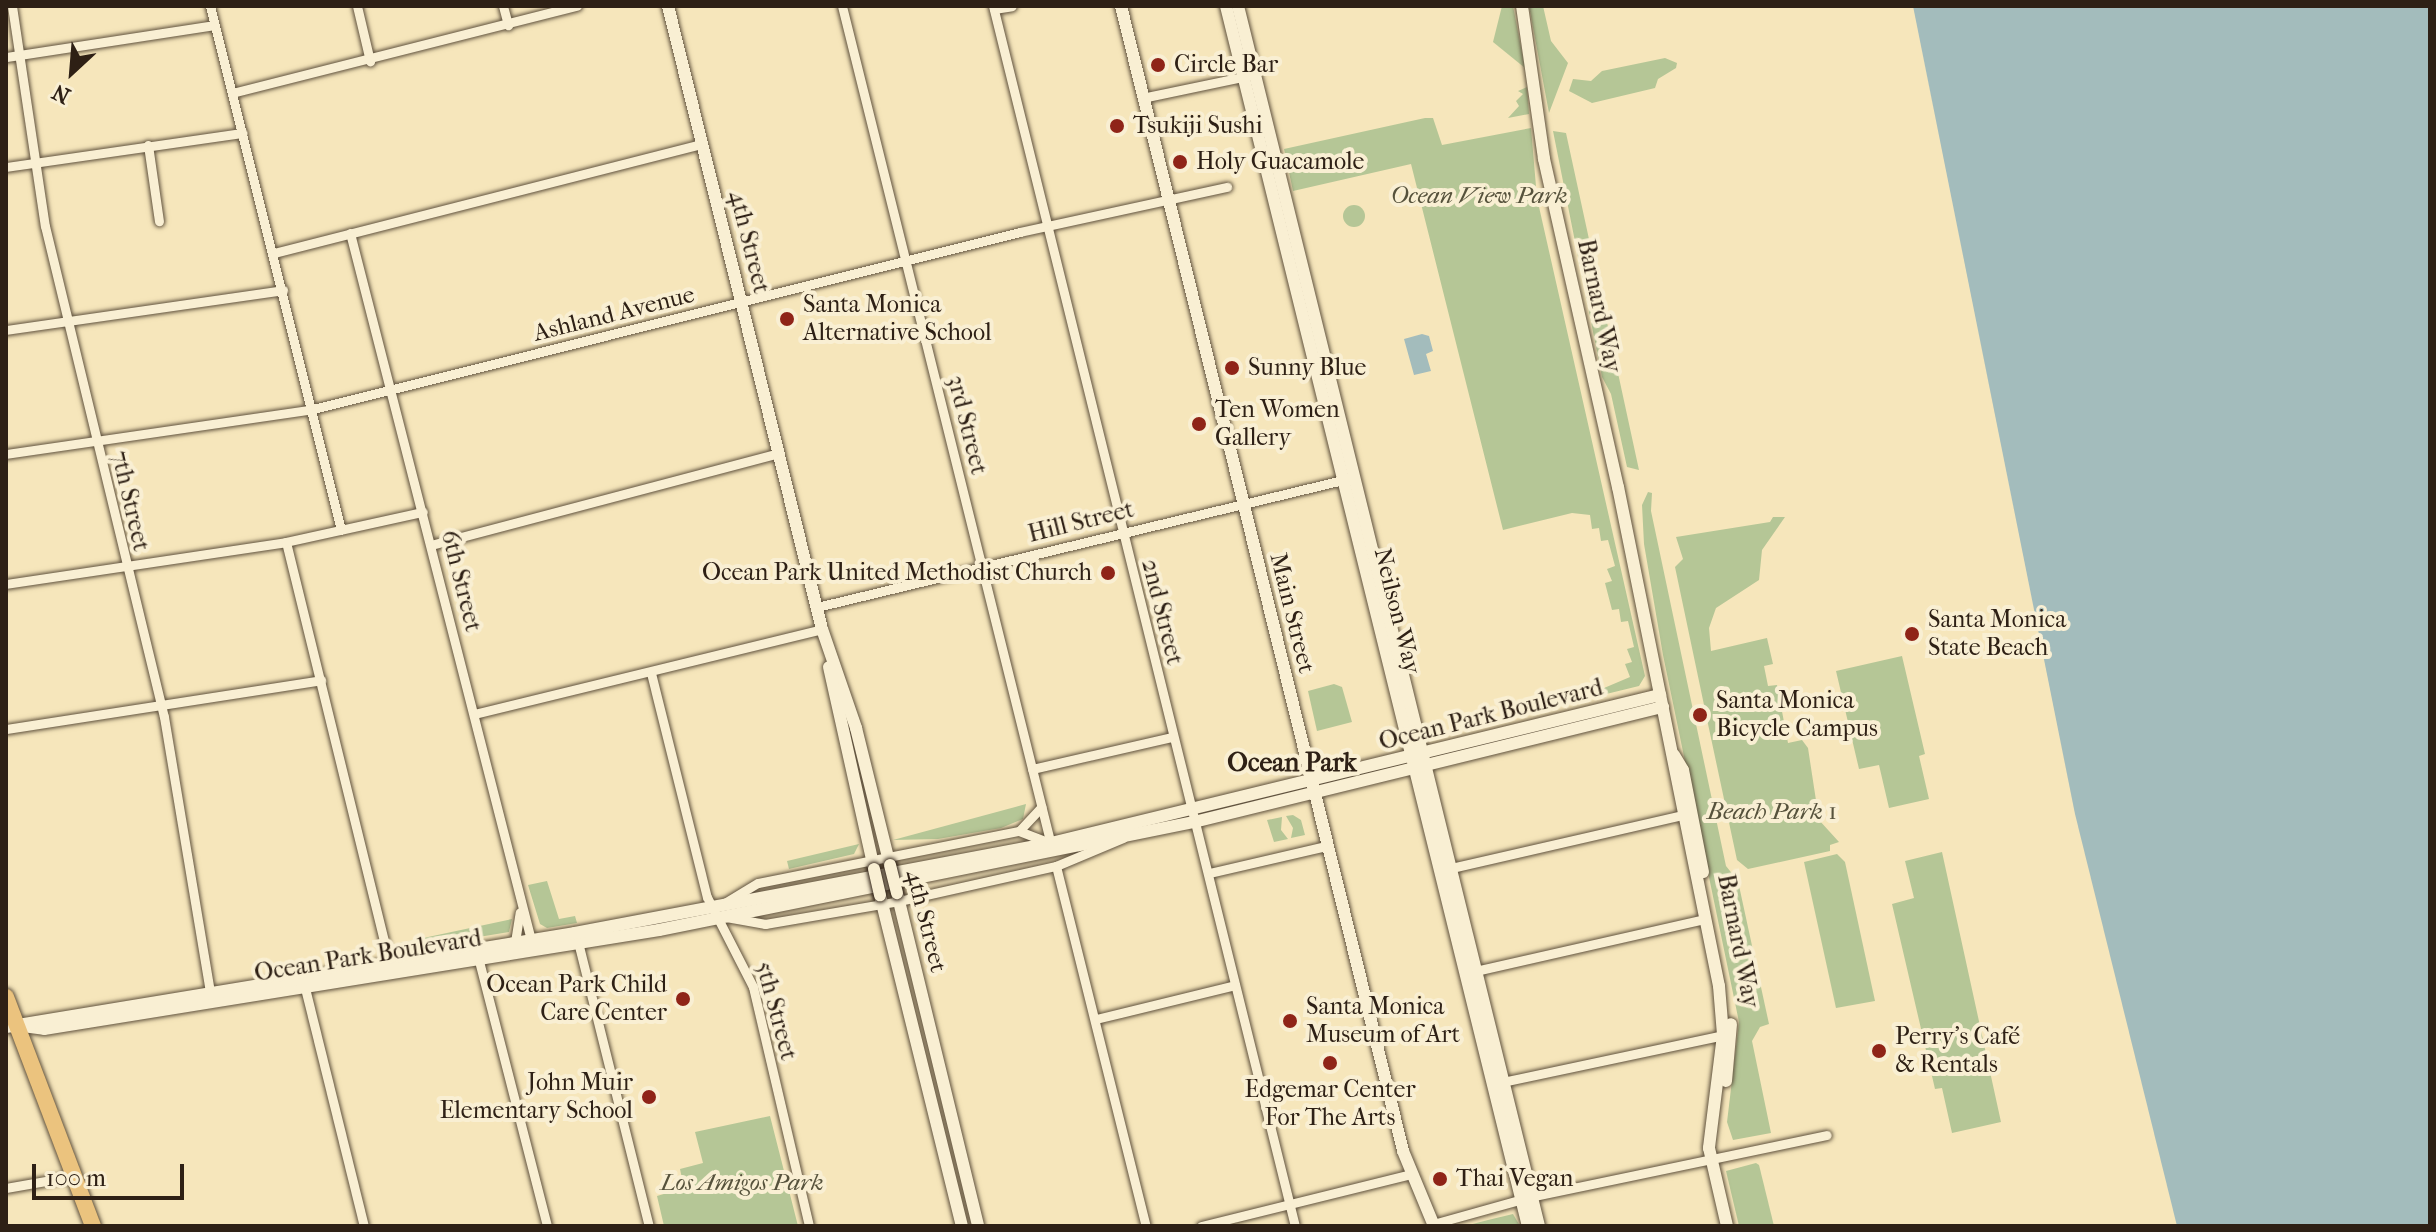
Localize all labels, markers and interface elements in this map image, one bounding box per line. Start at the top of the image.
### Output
north arrow [32,32,112,112]
place label: Circle Bar [1174,51,1278,79]
marker: Circle Bar [1149,56,1167,74]
text: N [48,78,75,109]
place label: Tsukiji Sushi [1133,112,1263,140]
marker: Tsukiji Sushi [1108,117,1126,135]
place label: Holy Guacamole [1196,148,1364,176]
marker: Holy Guacamole [1171,153,1189,171]
park label: Ocean View Park [1390,182,1568,210]
street label: 4th Street [722,188,776,296]
street label: Barnard Way [1571,237,1627,375]
street label: Ashland Avenue [530,280,698,348]
place label: Santa Monica Alternative School [803,291,992,347]
marker: Santa Monica Alternative School [778,310,796,328]
place label: Sunny Blue [1248,354,1366,382]
marker: Sunny Blue [1223,359,1241,377]
street label: 3rd Street [941,372,993,478]
place label: Ten Women Gallery [1215,396,1340,452]
marker: Ten Women Gallery [1190,415,1208,433]
street label: 7th Street [104,448,156,554]
street label: Hill Street [1025,495,1137,549]
street label: 6th Street [435,527,487,635]
street label: Neilson Way [1367,545,1427,677]
street label: Main Street [1263,550,1321,676]
street label: 2nd Street [1135,556,1189,668]
place label: Ocean Park United Methodist Church [702,559,1092,587]
marker: Ocean Park United Methodist Church [1099,564,1117,582]
place label: Santa Monica State Beach [1928,606,2066,662]
marker: Santa Monica State Beach [1903,625,1921,643]
street label: Ocean Park Boulevard [1376,673,1606,757]
place label: Santa Monica Bicycle Campus [1716,687,1878,743]
marker: Santa Monica Bicycle Campus [1691,706,1709,724]
district label: Ocean Park [1227,747,1357,779]
park label: Beach Park 1 [1707,798,1837,826]
street label: 4th Street [899,867,953,975]
street label: Barnard Way [1711,872,1765,1010]
street label: Ocean Park Boulevard [252,924,484,988]
street label: 5th Street [749,959,803,1063]
place label: Ocean Park Child Care Center [486,971,667,1027]
marker: Ocean Park Child Care Center [674,990,692,1008]
place label: Santa Monica Museum of Art [1306,993,1460,1049]
marker: Santa Monica Museum of Art [1281,1012,1299,1030]
place label: Perry's Café & Rentals [1895,1023,2020,1079]
marker: Perry's Café & Rentals [1870,1042,1888,1060]
marker: Edgemar Center For The Arts [1321,1054,1339,1072]
place label: John Muir Elementary School [440,1069,633,1125]
place label: Edgemar Center For The Arts [1244,1076,1416,1132]
marker: John Muir Elementary School [640,1088,658,1106]
scale bar [36,1148,188,1198]
text: 100 m [46,1164,106,1192]
place label: Thai Vegan [1456,1165,1573,1193]
park label: Los Amigos Park [660,1169,824,1197]
marker: Thai Vegan [1431,1170,1449,1188]

